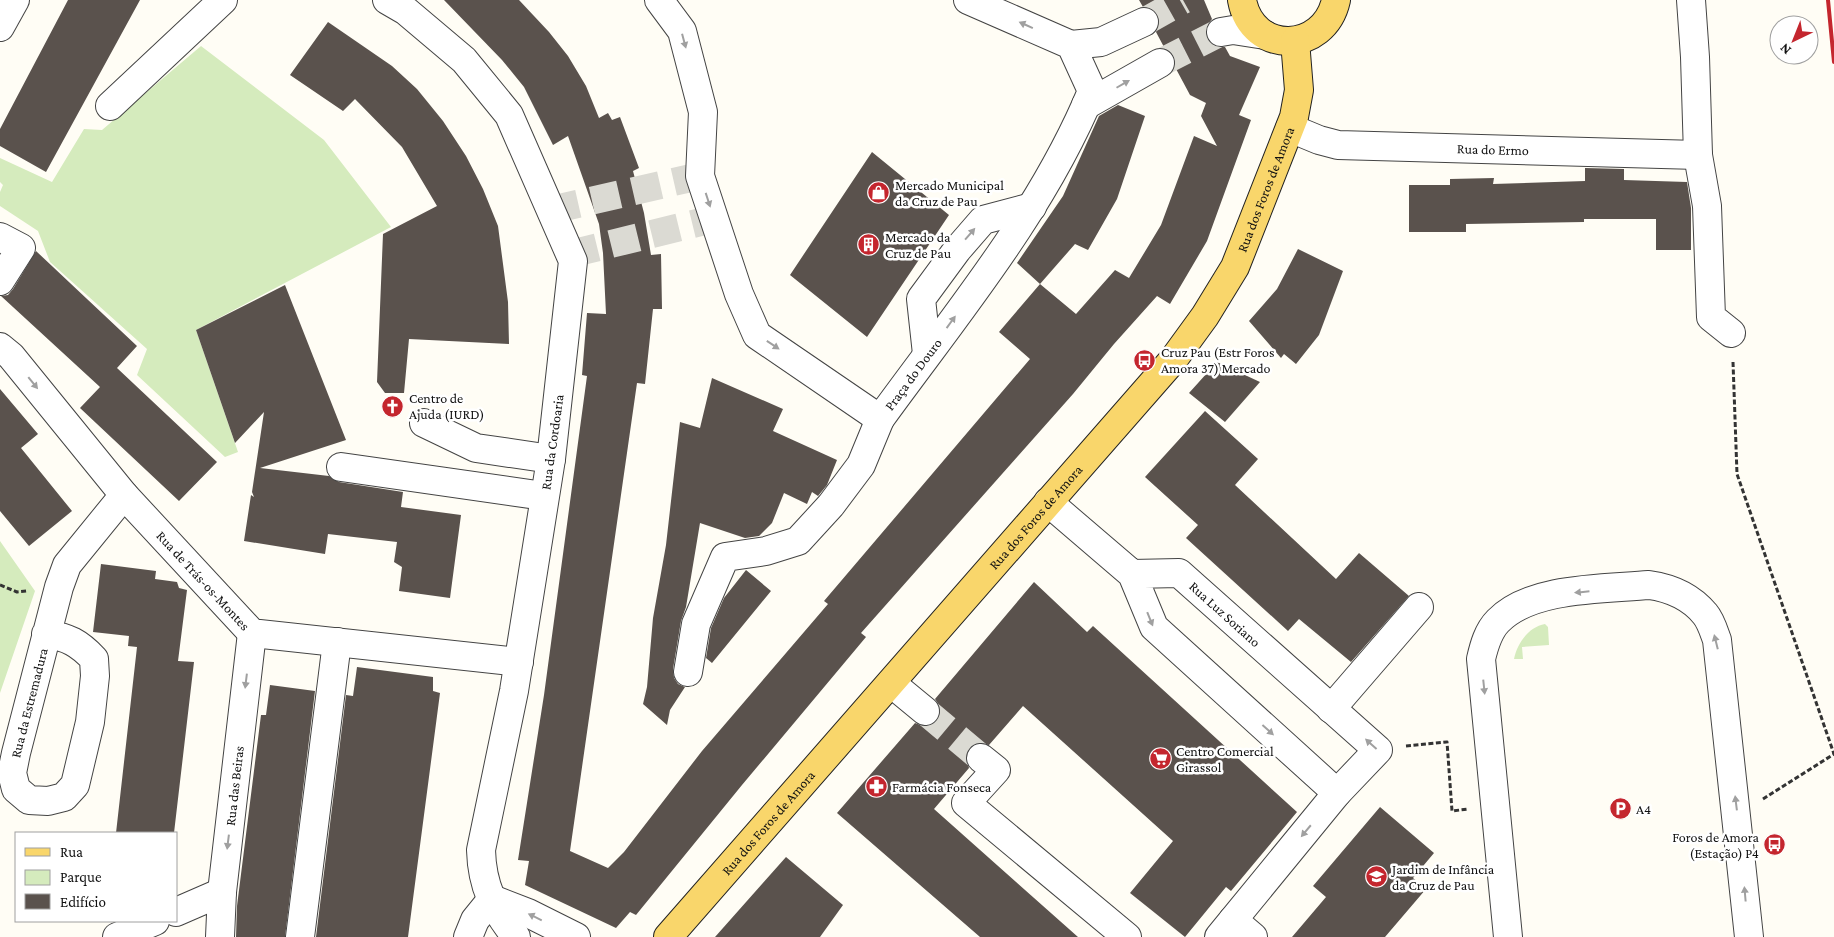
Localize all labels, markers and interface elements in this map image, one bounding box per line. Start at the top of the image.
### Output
north arrow [1769,15,1819,65]
one-way arrow [1019,21,1033,29]
one-way arrow [680,33,688,49]
text: N [1776,40,1794,59]
one-way arrow [1117,79,1130,88]
street label: Rua dos Foros de Amora [1234,124,1298,254]
street label: Rua do Ermo [1457,140,1529,158]
place label: Mercado Municipal da Cruz de Pau [895,177,1004,209]
shop icon: Mercado Municipal da Cruz de Pau [867,181,891,205]
one-way arrow [705,192,712,207]
one-way arrow [965,228,976,241]
place label: Mercado da Cruz de Pau [885,229,952,261]
building icon: Mercado da Cruz de Pau [857,233,881,257]
one-way arrow [945,316,956,329]
street label: Praça do Douro [881,335,945,413]
one-way arrow [766,340,779,350]
place label: Cruz Pau (Estr Foros Amora 37) Mercado [1161,344,1274,377]
bus stop icon: Cruz Pau (Estr Foros Amora 37) Mercado [1133,348,1157,372]
one-way arrow [27,376,38,389]
place label: Centro de Ajuda (IURD) [409,390,484,423]
street label: Rua da Cordoaria [537,393,567,491]
church icon: Centro de Ajuda (IURD) [381,394,405,418]
street label: Rua dos Foros de Amora [986,461,1086,573]
street label: Rua de Trás-os-Montes [153,528,253,634]
street label: Rua Luz Soriano [1186,578,1264,650]
one-way arrow [1574,588,1590,596]
one-way arrow [1147,612,1155,626]
one-way arrow [1712,634,1720,649]
street label: Rua da Estremadura [7,646,51,759]
one-way arrow [242,673,250,689]
one-way arrow [1480,680,1488,696]
one-way arrow [1261,724,1273,736]
one-way arrow [1365,738,1377,750]
place label: Centro Comercial Girassol [1176,743,1274,775]
street label: Rua das Beiras [222,745,247,827]
supermarket icon: Centro Comercial Girassol [1148,747,1172,771]
street label: Rua dos Foros de Amora [718,767,818,878]
pharmacy icon: Farmácia Fonseca [864,775,888,799]
place label: Farmácia Fonseca [892,779,992,795]
one-way arrow [1732,795,1740,811]
parking icon: A4 [1608,797,1632,821]
place label: A4 [1636,801,1651,817]
one-way arrow [1301,824,1312,837]
place label: Foros de Amora (Estação) P4 [1672,829,1760,862]
legend [15,832,178,922]
bus stop icon: Foros de Amora (Estação) P4 [1763,833,1787,857]
one-way arrow [224,835,232,851]
text: Rua [60,844,83,860]
place label: Jardim de Infância da Cruz de Pau [1390,861,1495,893]
school or university icon: Jardim de Infância da Cruz de Pau [1364,865,1388,889]
text: Parque [60,869,102,886]
one-way arrow [1741,886,1749,902]
text: Edifício [60,894,106,910]
one-way arrow [527,912,542,921]

